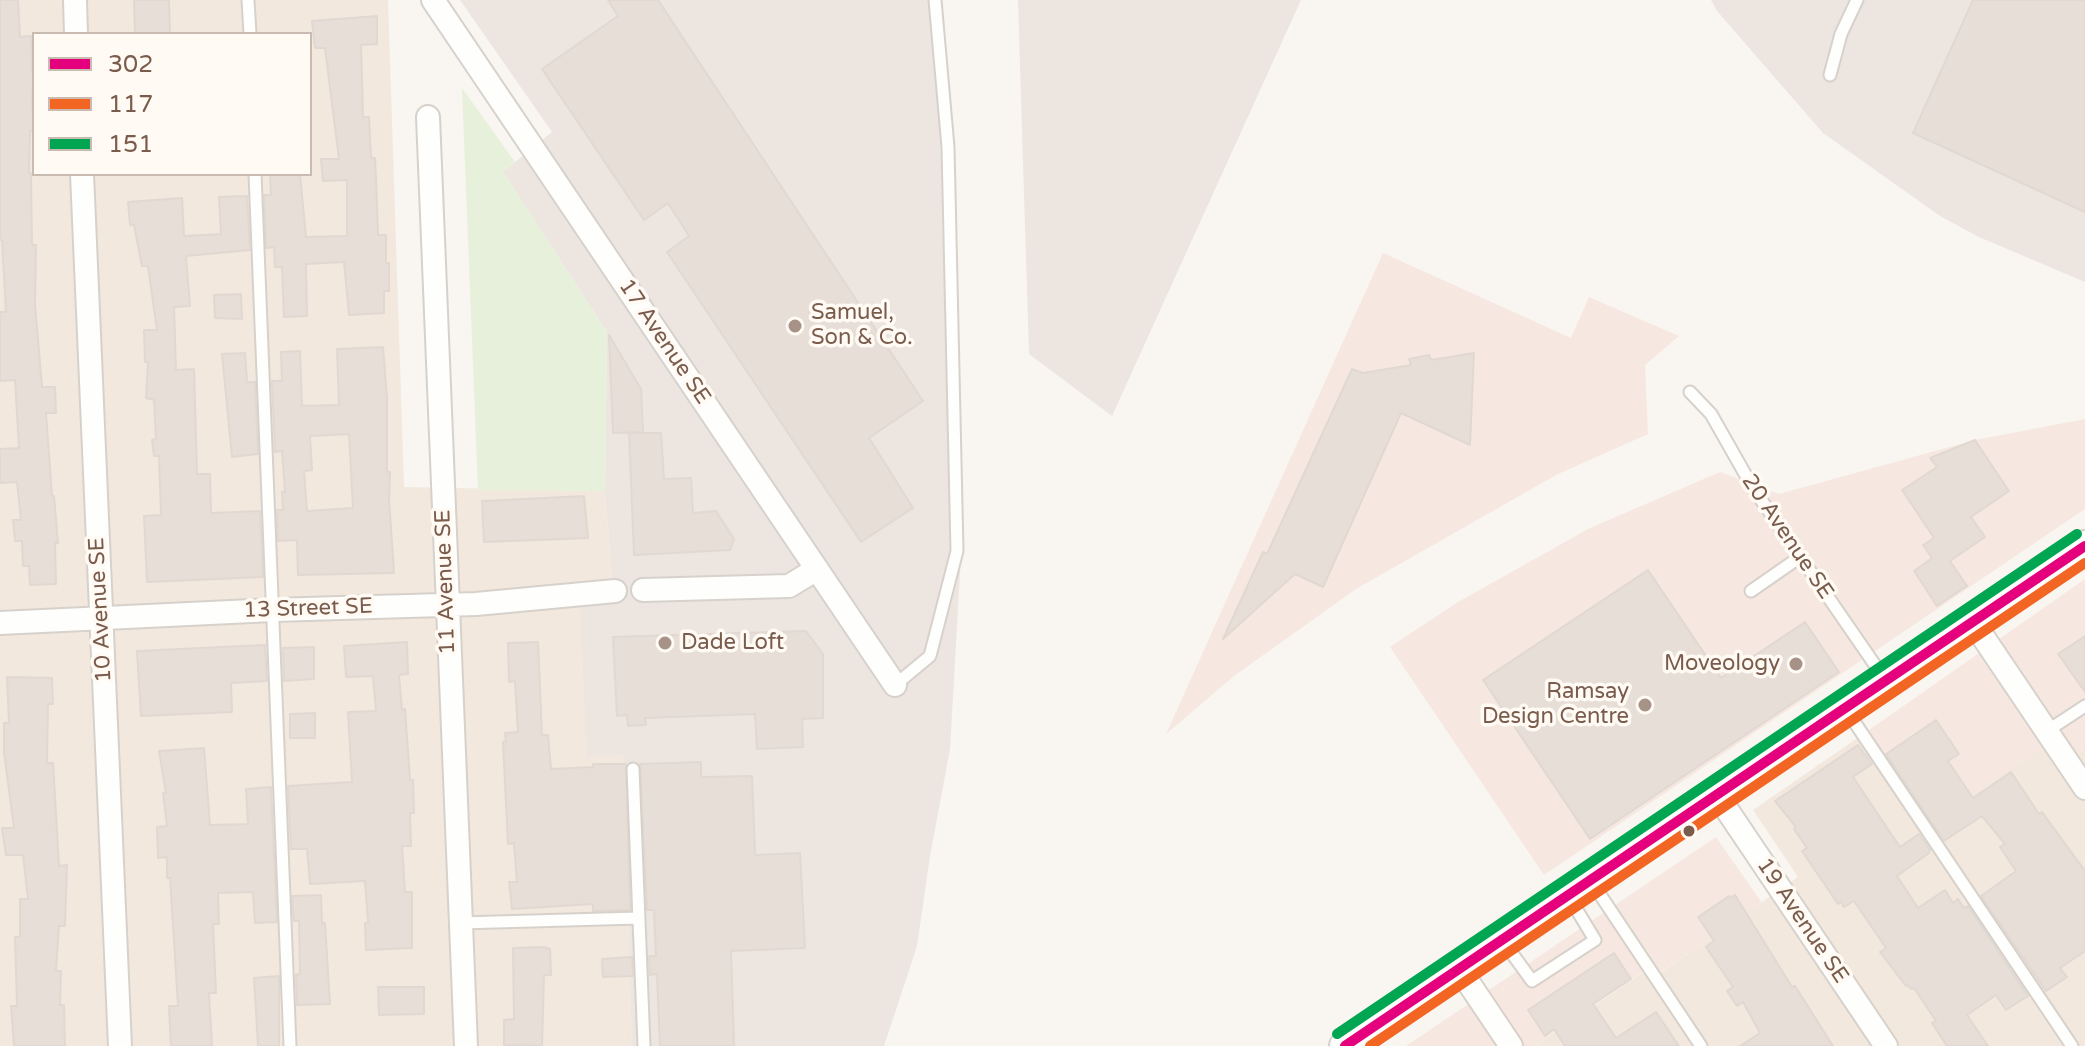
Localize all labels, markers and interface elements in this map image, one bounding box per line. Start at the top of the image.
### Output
legend [32,32,312,176]
text: 302 [108,50,153,79]
text: 117 [108,90,153,119]
text: 151 [108,130,153,159]
street label: 17 Avenue SE [612,274,716,410]
place label: Samuel, Son & Co. [811,300,913,352]
marker: Samuel, Son & Co. [786,317,804,335]
street label: 20 Avenue SE [1735,469,1839,605]
street label: 11 Avenue SE [430,509,462,655]
street label: 10 Avenue SE [84,537,118,683]
street label: 13 Street SE [243,594,373,624]
place label: Dade Loft [681,630,784,656]
marker: Dade Loft [656,634,674,652]
place label: Moveology [1664,651,1780,677]
marker: Moveology [1787,655,1805,673]
place label: Ramsay Design Centre [1482,679,1629,730]
marker: Ramsay Design Centre [1636,696,1654,714]
unlabelled marker [1681,823,1697,839]
street label: 19 Avenue SE [1750,853,1854,989]

